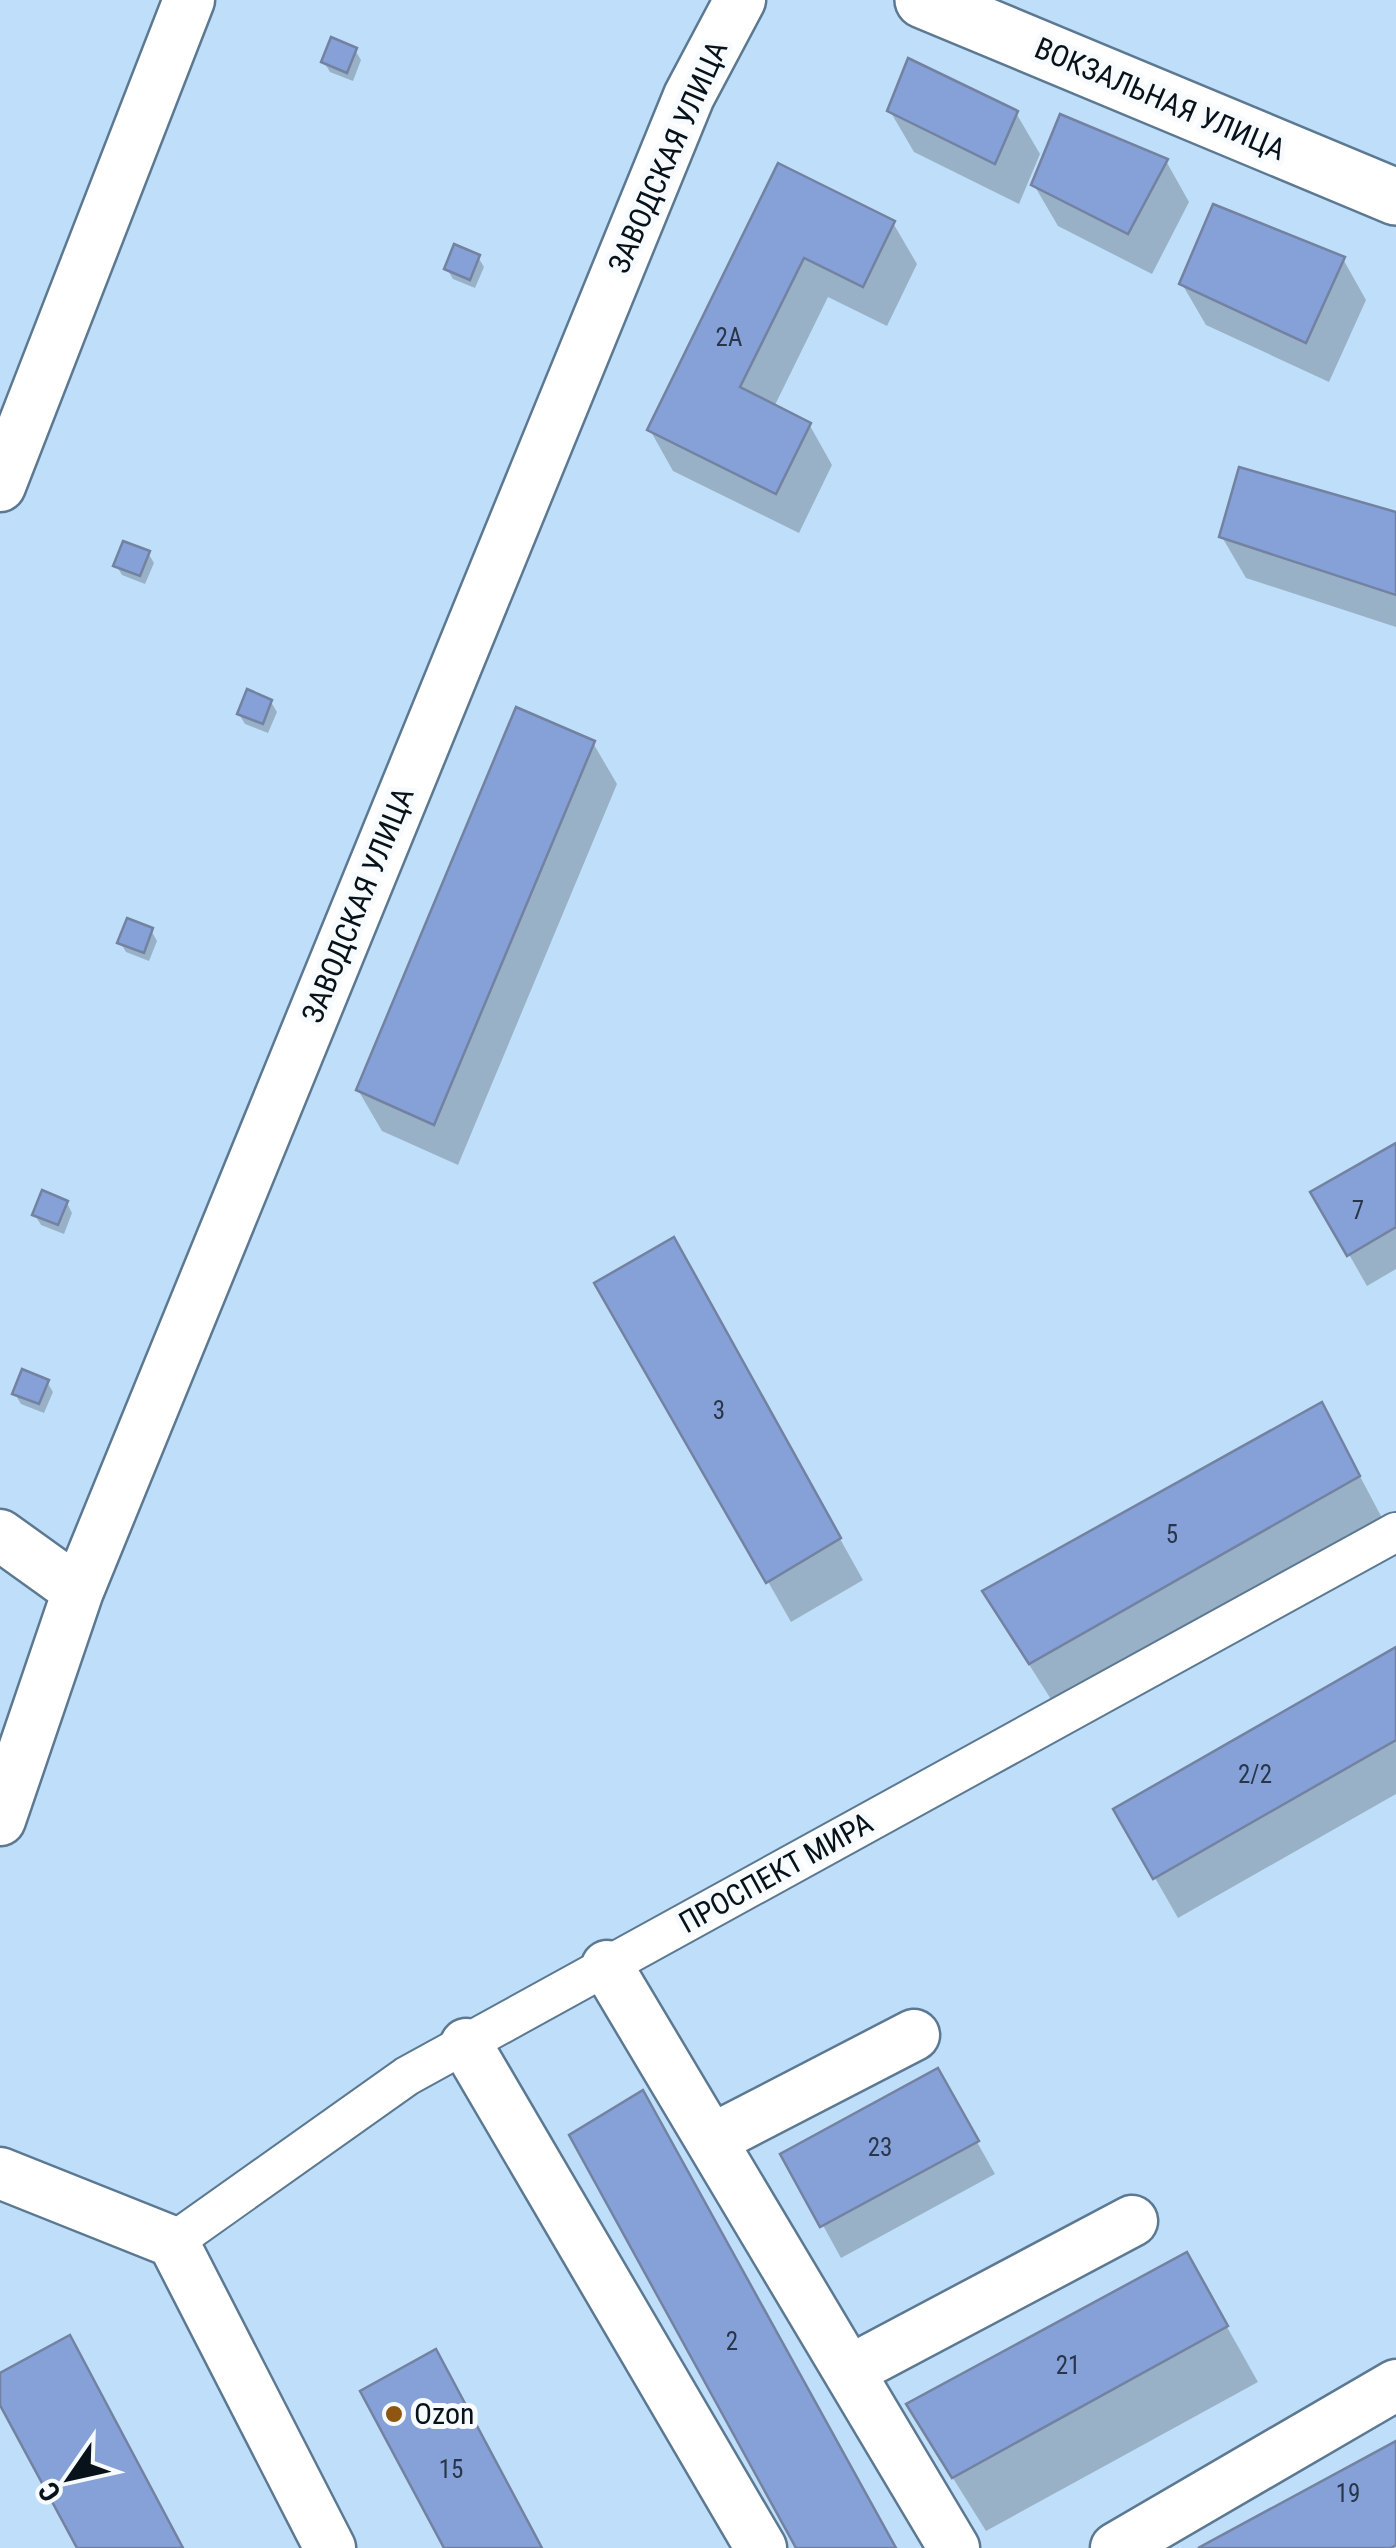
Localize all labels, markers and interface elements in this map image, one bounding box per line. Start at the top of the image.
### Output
street label: ВОКЗАЛЬНАЯ УЛИЦА [1030,30,1291,167]
street label: ЗАВОДСКАЯ УЛИЦА [601,35,734,278]
house number: 2А [716,323,742,352]
street label: ЗАВОДСКАЯ УЛИЦА [294,782,421,1028]
house number: 7 [1352,1196,1364,1225]
house number: 3 [713,1396,725,1425]
house number: 5 [1166,1520,1178,1549]
house number: 2/2 [1238,1760,1272,1789]
street label: ПРОСПЕКТ МИРА [673,1805,879,1940]
house number: 23 [868,2133,892,2162]
house number: 2 [726,2327,738,2356]
house number: 21 [1056,2351,1080,2380]
place label: Ozon [414,2396,475,2431]
marker: Ozon [383,2403,405,2425]
north arrow [20,2428,120,2528]
house number: 15 [439,2455,463,2484]
text: С [32,2476,68,2508]
house number: 19 [1336,2479,1360,2508]

